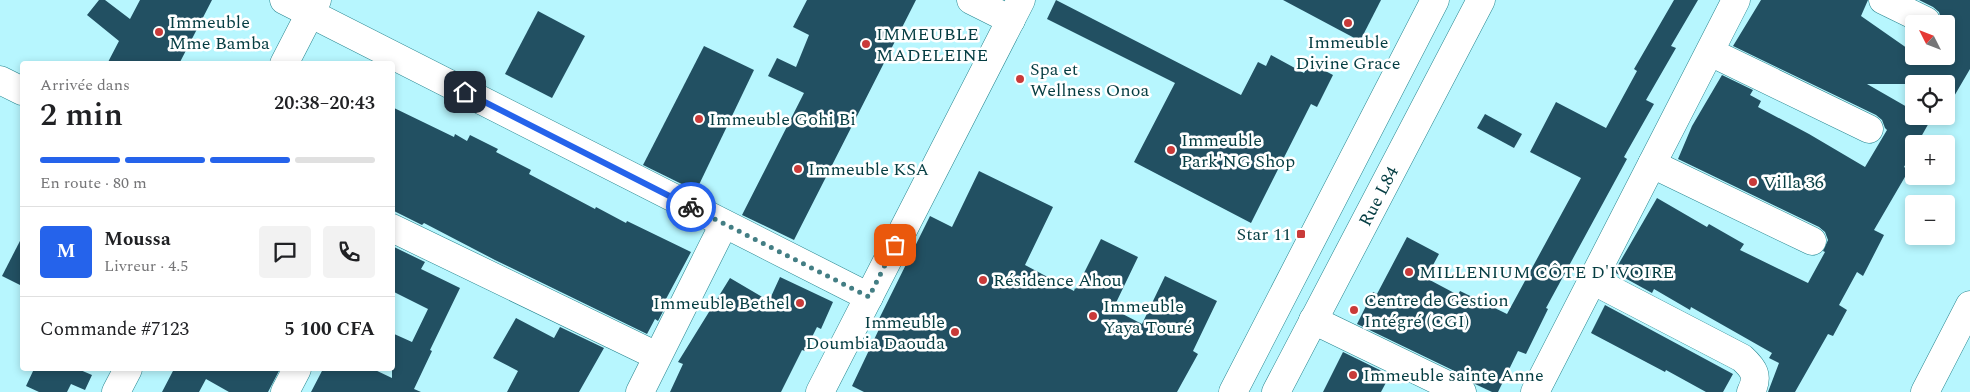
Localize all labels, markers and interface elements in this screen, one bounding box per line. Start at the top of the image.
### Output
place label: Immeuble Mme Bamba [169,9,270,57]
north arrow [1905,15,1955,65]
map controls [1905,15,1955,245]
marker: Immeuble Divine Grace [1342,17,1354,29]
place label: IMMEUBLE MADELEINE [876,21,988,69]
marker: Immeuble Mme Bamba [153,26,165,38]
place label: Immeuble Divine Grace [1296,29,1400,77]
marker: IMMEUBLE MADELEINE [860,38,872,50]
place label: Spa et Wellness Onoa [1030,56,1149,104]
pin [444,71,486,113]
text: Arrivée dans [40,73,130,97]
marker: Spa et Wellness Onoa [1014,73,1026,85]
button: locate [1905,75,1955,125]
icon: home [451,78,479,106]
text: 20:38–20:43 [274,89,375,118]
text: 2 min [40,91,123,140]
place label: Immeuble Gohi Bi [709,106,856,133]
marker: Immeuble Gohi Bi [693,113,705,125]
place label: Immeuble Park'NG Shop [1181,127,1295,175]
button: + [1905,135,1955,185]
marker: Immeuble Park'NG Shop [1165,144,1177,156]
place label: Immeuble KSA [808,156,929,183]
street label: Rue L84 [1351,161,1405,231]
marker: Immeuble KSA [792,163,804,175]
place label: Villa 36 [1763,169,1824,196]
text: En route · 80 m [40,171,147,195]
marker: Villa 36 [1747,176,1759,188]
courier [666,182,716,232]
icon: bike [677,193,705,221]
button: − [1905,195,1955,245]
place label: Star 11 [1236,221,1291,248]
pin [874,224,916,266]
text: Moussa [104,225,171,254]
button: chat [259,226,311,278]
button: phone [323,226,375,278]
marker: Star 11 [1295,228,1307,240]
icon: bag [881,231,909,259]
text: M [57,237,75,266]
text: Livreur · 4.5 [104,254,188,278]
place label: MILLENIUM CÔTE D'IVOIRE [1419,259,1674,286]
marker: MILLENIUM CÔTE D'IVOIRE [1403,266,1415,278]
place label: Résidence Ahou [993,267,1122,294]
marker: Résidence Ahou [977,274,989,286]
place label: Centre de Gestion Intégré (CGI) [1364,287,1509,335]
place label: Immeuble Bethel [653,290,790,317]
place label: Immeuble Yaya Touré [1103,293,1193,341]
marker: Immeuble Bethel [794,297,806,309]
marker: Centre de Gestion Intégré (CGI) [1348,304,1360,316]
place label: Immeuble Doumbia Daouda [805,309,945,357]
marker: Immeuble Yaya Touré [1087,310,1099,322]
text: Commande #7123 [40,315,189,344]
text: 5 100 CFA [284,315,375,344]
marker: Immeuble Doumbia Daouda [949,326,961,338]
place label: Immeuble sainte Anne [1363,362,1544,389]
marker: Immeuble sainte Anne [1347,369,1359,381]

